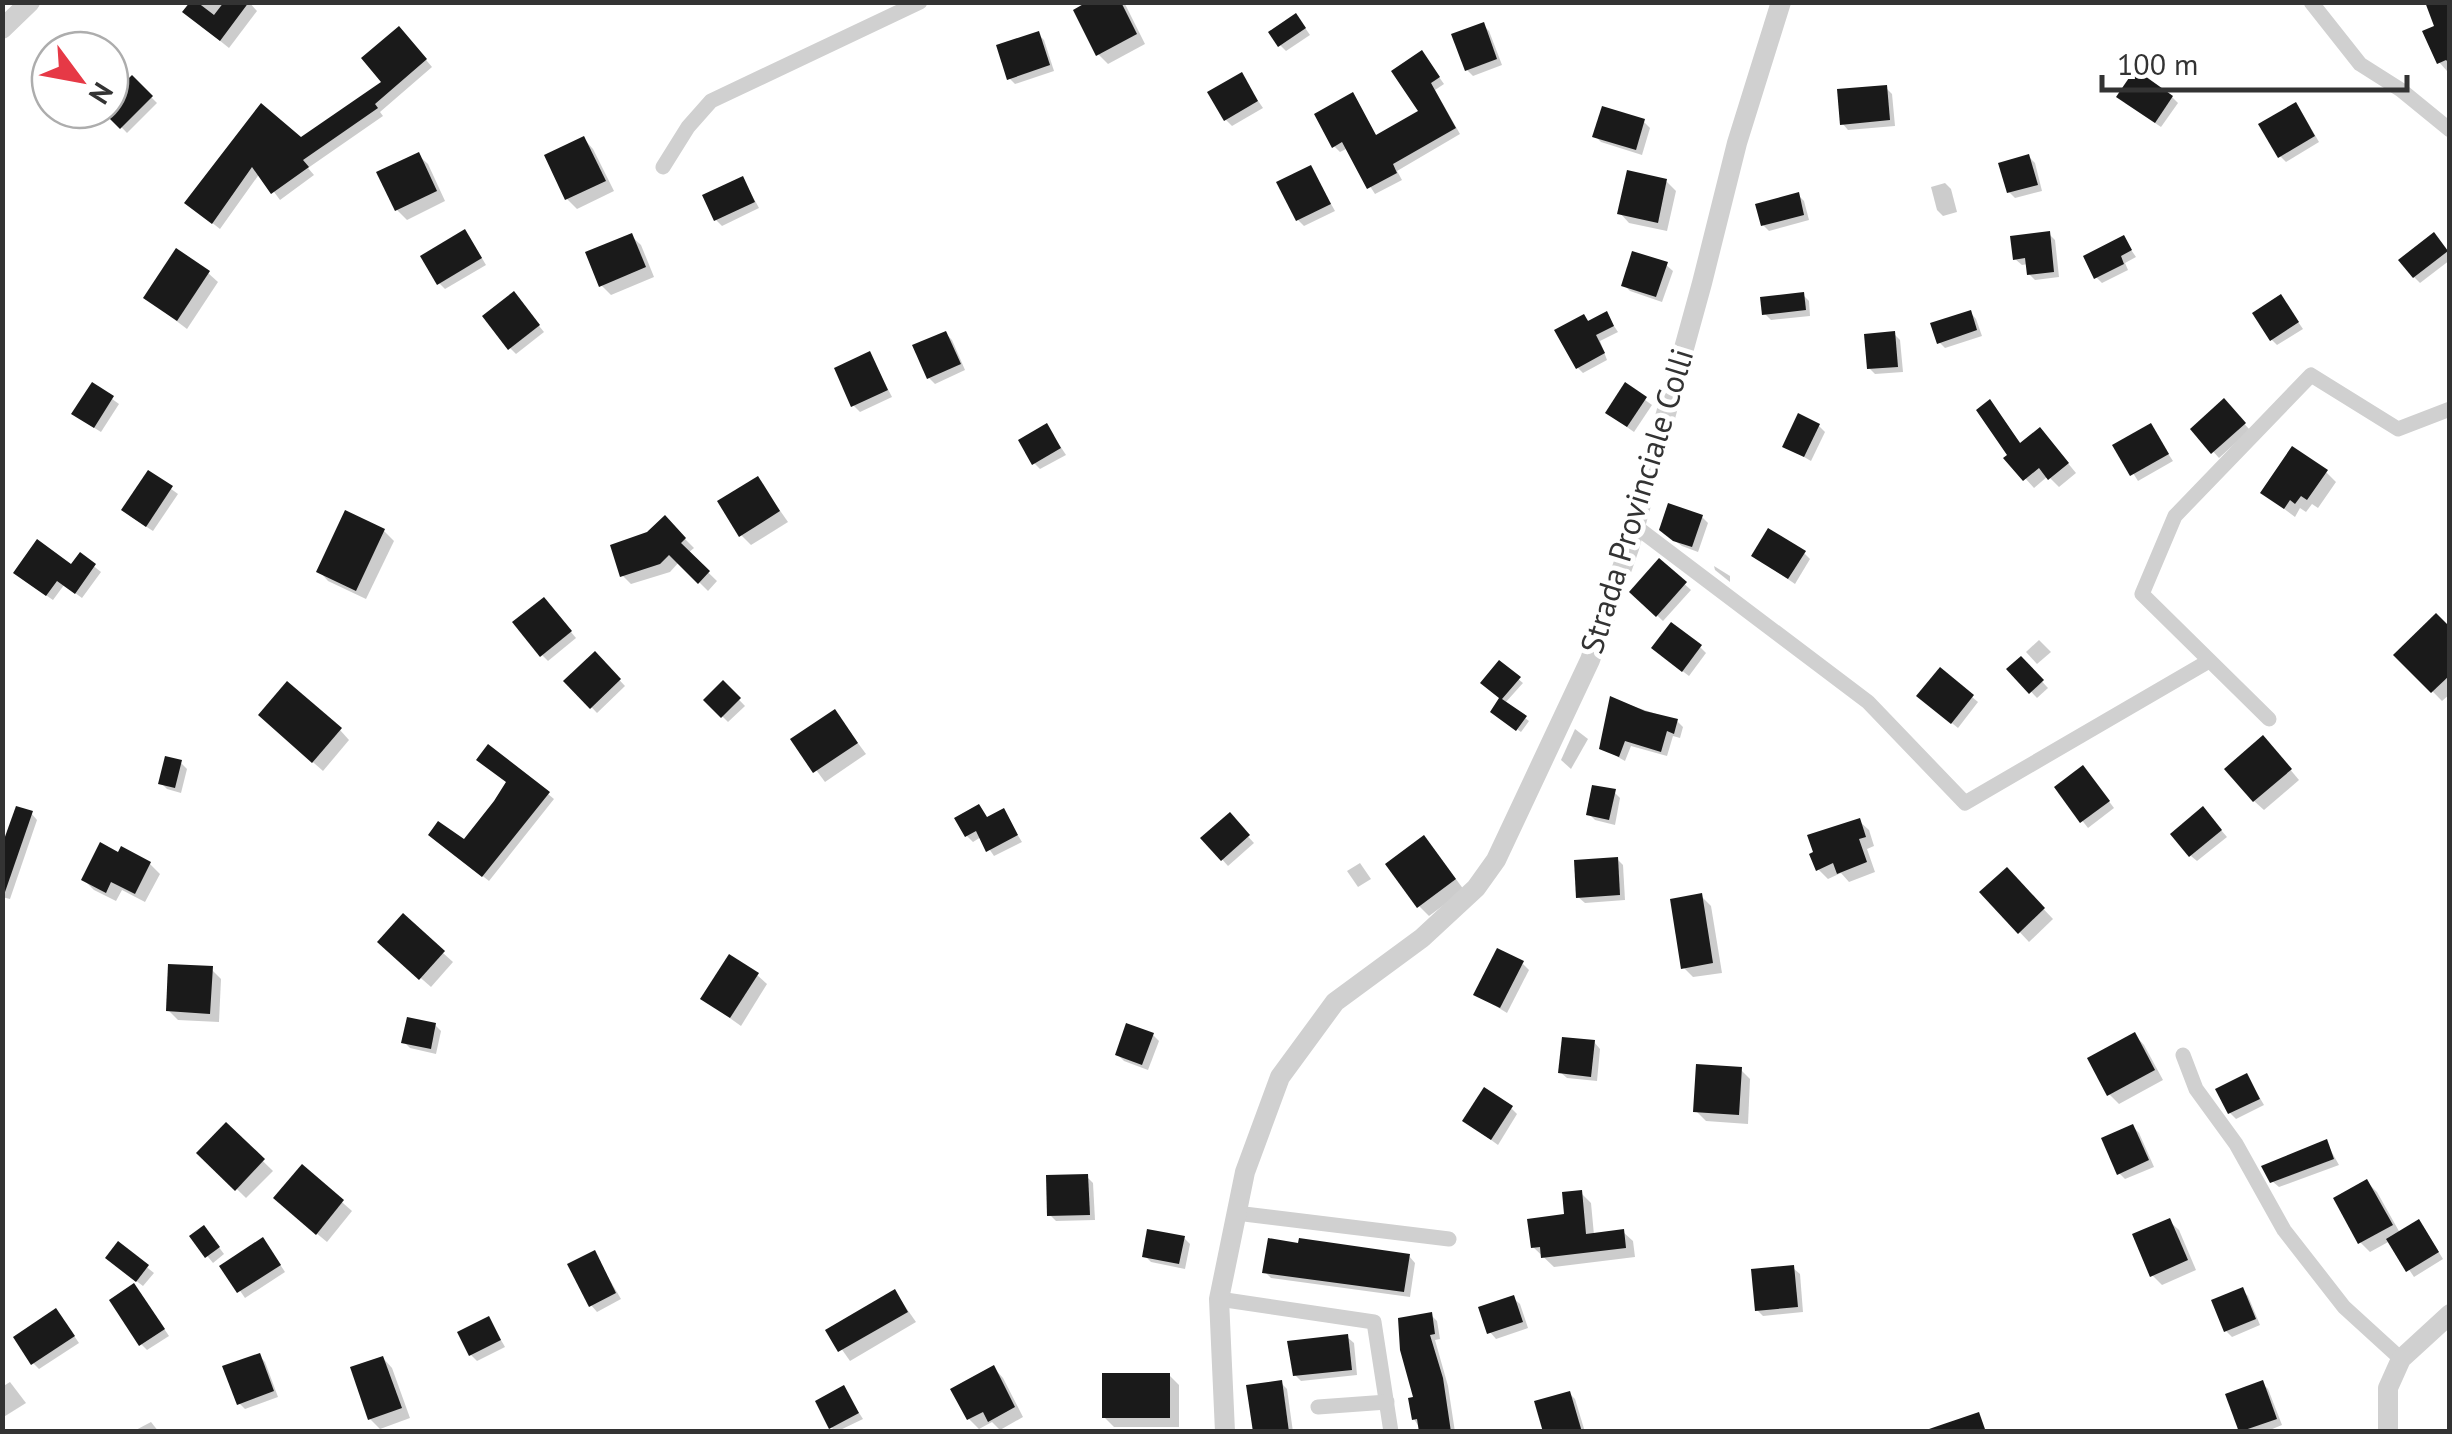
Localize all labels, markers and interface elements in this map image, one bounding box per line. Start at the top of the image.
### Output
north arrow [30,30,130,130]
scale bar [2102,30,2407,92]
text: 100 m [2117,44,2198,83]
text: N [81,76,122,111]
street label: Strada Provinciale Colli [1570,343,1702,658]

